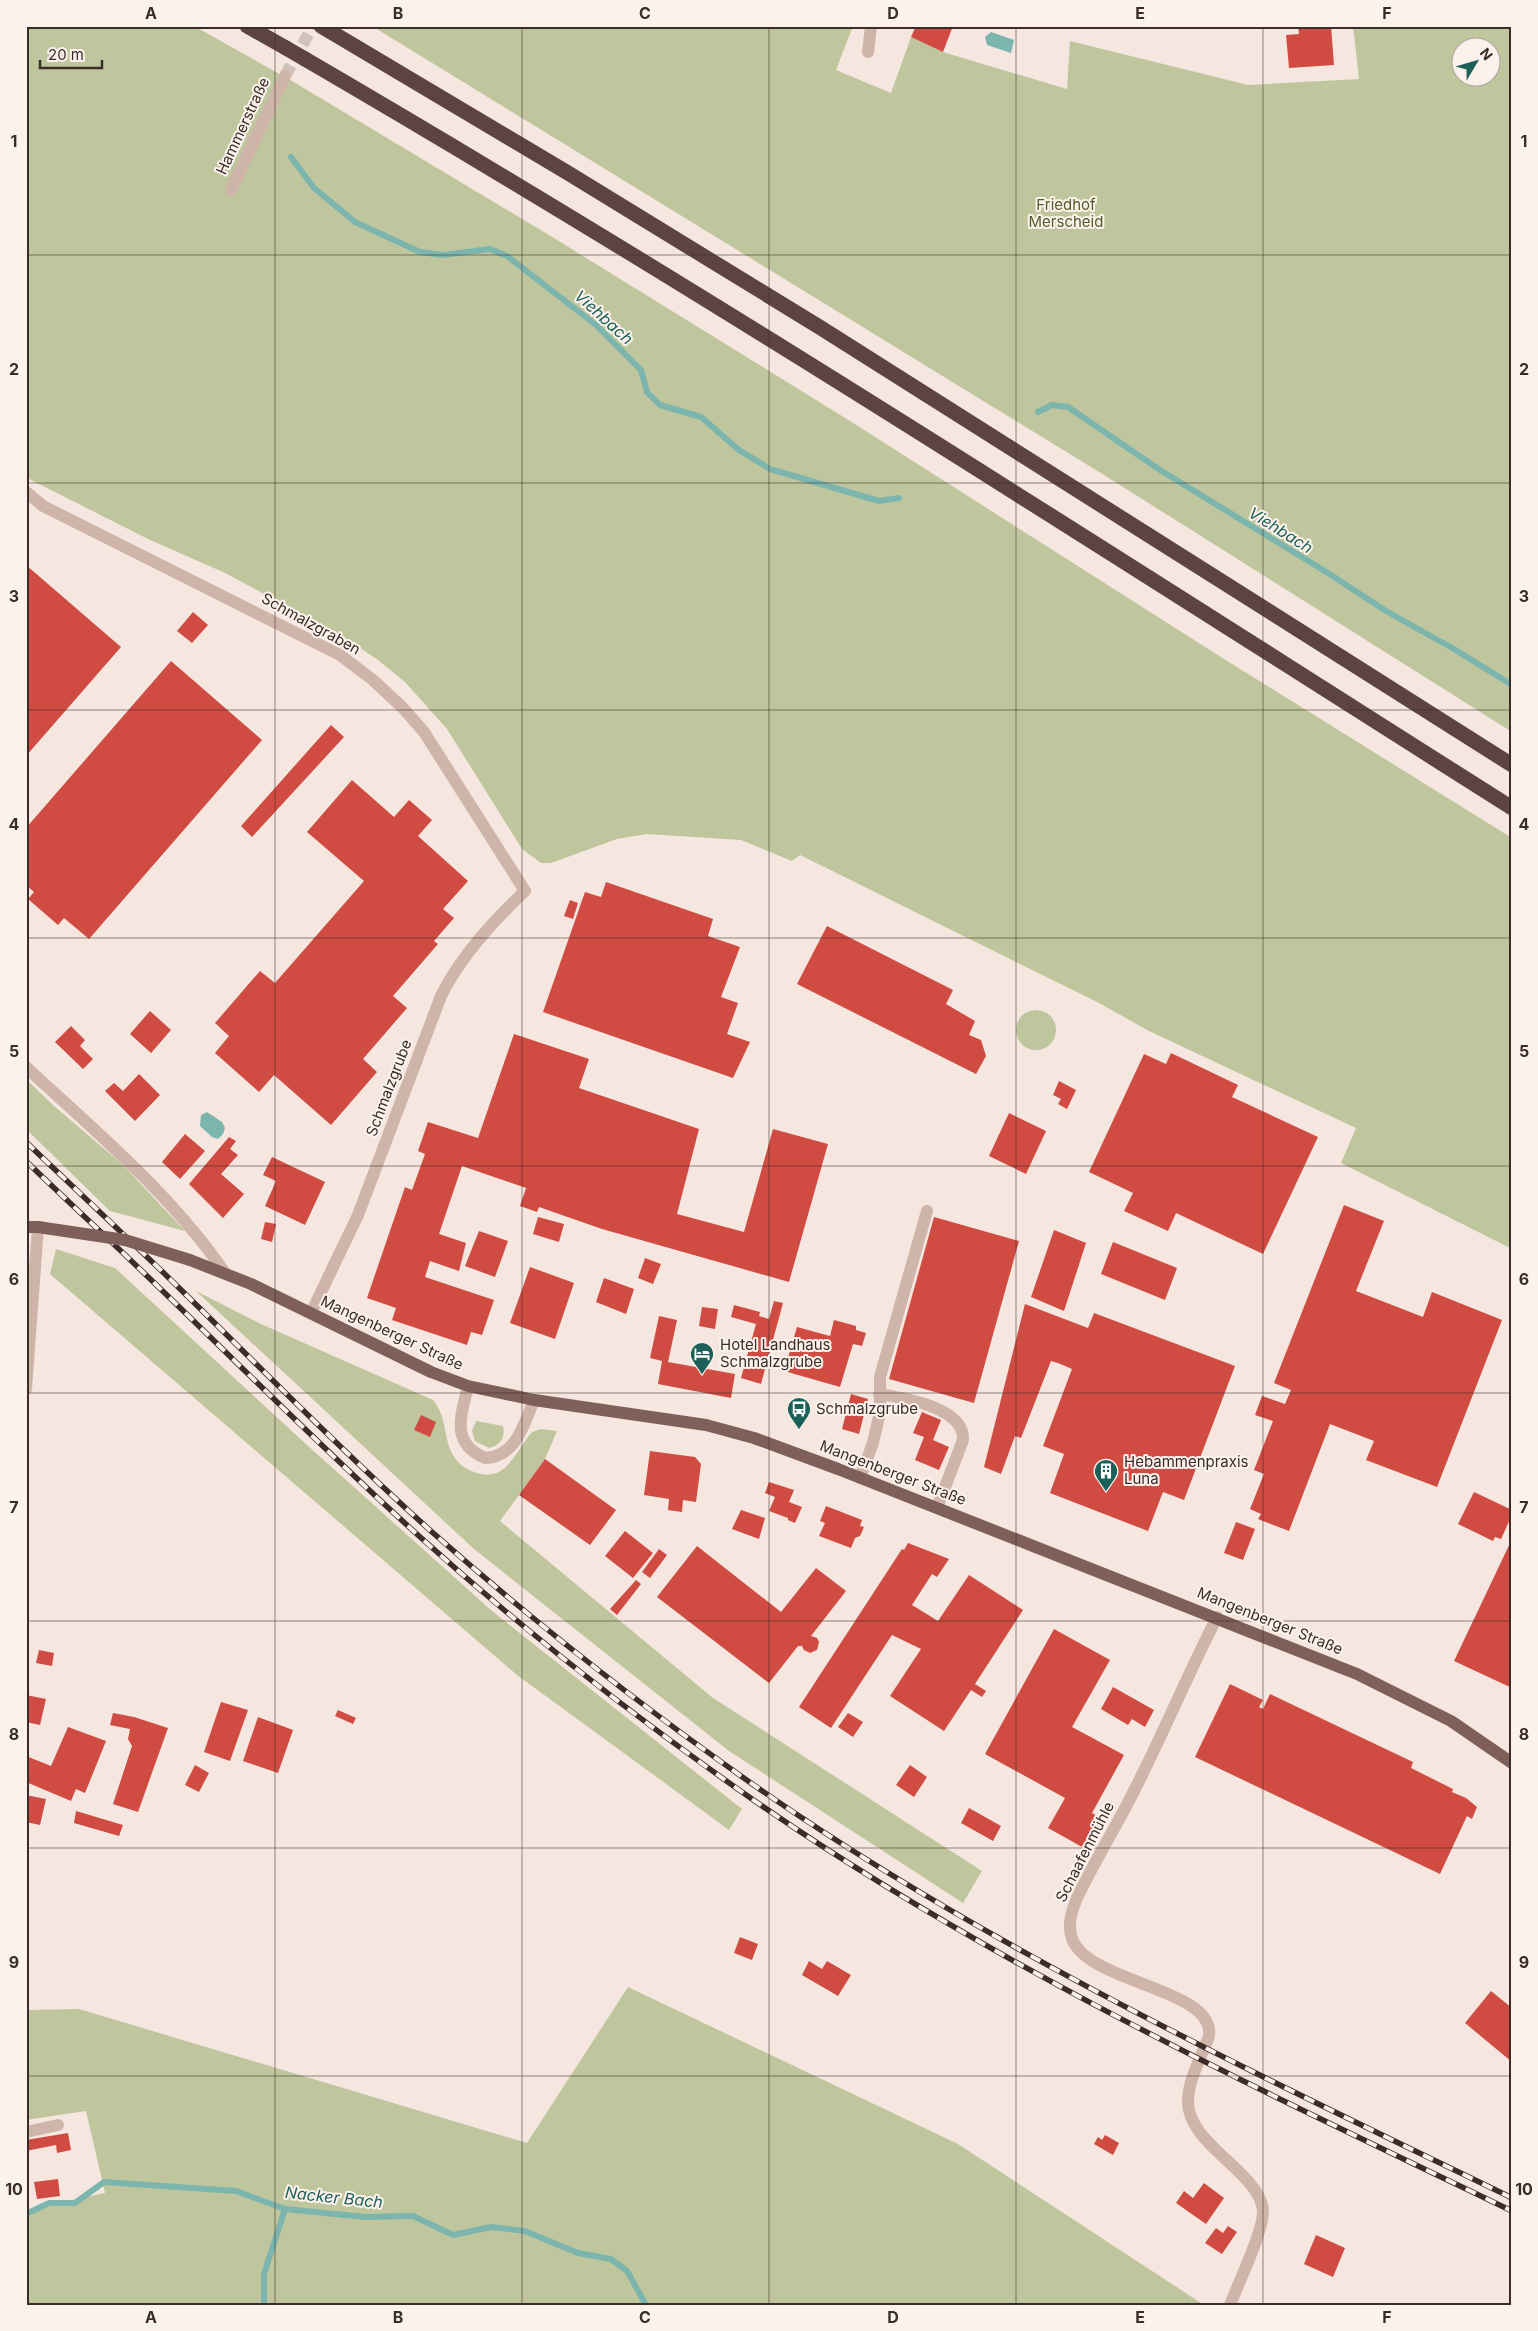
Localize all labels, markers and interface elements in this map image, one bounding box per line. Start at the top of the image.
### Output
text: A [145,3,157,23]
text: B [393,3,403,23]
text: C [639,3,651,23]
text: D [887,3,899,23]
text: E [1135,3,1145,23]
text: F [1382,3,1392,23]
scale bar [40,38,102,70]
north arrow [1450,38,1500,88]
text: N [1477,44,1497,63]
text: 20 m [48,45,84,64]
street label: Hammerstraße [212,74,273,177]
text: 1 [11,131,17,151]
text: 1 [1521,131,1527,151]
park label: Friedhof Merscheid [1029,195,1103,231]
water label: Viehbach [571,286,637,348]
text: 2 [9,359,19,379]
text: 2 [1519,359,1529,379]
water label: Viehbach [1245,502,1317,558]
text: 3 [9,586,19,606]
text: 3 [1519,586,1529,606]
street label: Schmalzgraben [258,588,364,659]
text: 4 [9,814,20,834]
text: 4 [1519,814,1530,834]
street label: Schmalzgrube [361,1037,416,1139]
text: 5 [9,1041,19,1061]
text: 5 [1519,1041,1529,1061]
text: 6 [9,1269,19,1289]
text: 6 [1519,1269,1529,1289]
street label: Mangenberger Straße [318,1291,467,1374]
place label: Hotel Landhaus Schmalzgrube [720,1335,831,1371]
hotel icon: Hotel Landhaus Schmalzgrube [689,1341,715,1375]
bus stop icon: Schmalzgrube [786,1396,812,1430]
place label: Schmalzgrube [816,1399,918,1418]
street label: Mangenberger Straße [817,1436,969,1509]
place label: Hebammenpraxis Luna [1124,1452,1249,1488]
building icon: Hebammenpraxis Luna [1093,1458,1119,1492]
text: 7 [9,1497,19,1517]
text: 7 [1519,1497,1529,1517]
street label: Mangenberger Straße [1195,1583,1346,1658]
text: 8 [9,1724,19,1744]
text: 8 [1519,1724,1529,1744]
street label: Schaafenmühle [1051,1799,1118,1905]
text: 9 [9,1952,19,1972]
text: 9 [1519,1952,1529,1972]
text: 10 [5,2179,23,2199]
text: 10 [1515,2179,1533,2199]
water label: Nacker Bach [284,2182,384,2212]
text: A [145,2307,157,2327]
text: B [393,2307,403,2327]
text: C [639,2307,651,2327]
text: D [887,2307,899,2327]
text: E [1135,2307,1145,2327]
text: F [1382,2307,1392,2327]

